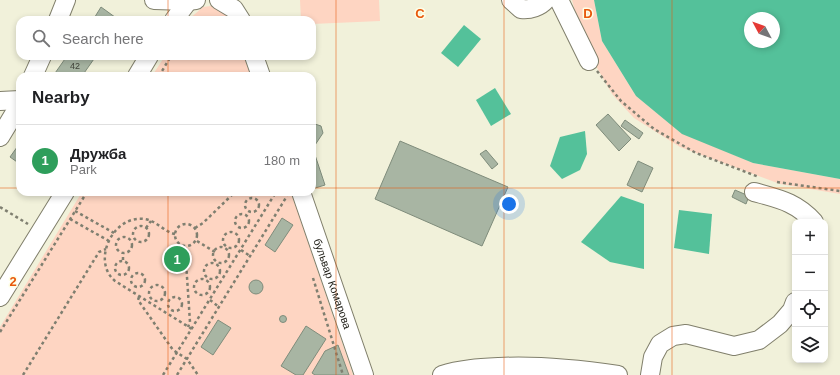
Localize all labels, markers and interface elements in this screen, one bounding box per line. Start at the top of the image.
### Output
text: C [415,6,425,21]
text: D [583,6,593,21]
north arrow [744,12,780,48]
search box [16,16,316,60]
icon: search [30,27,52,49]
text: Search here [62,30,144,47]
house number: 42 [70,61,80,71]
text: Nearby [32,88,90,107]
text: Дружба [70,145,126,162]
text: 1 [41,153,49,168]
text: 180 m [264,153,300,168]
text: Park [70,162,97,177]
your location [499,194,519,214]
map controls [792,219,828,363]
button: + [792,219,828,255]
street label: бульвар Комарова [311,237,354,331]
pin: 1 [164,244,190,274]
button: − [792,255,828,291]
text: 2 [9,274,17,289]
button: locate [792,291,828,327]
button: layers [792,327,828,363]

